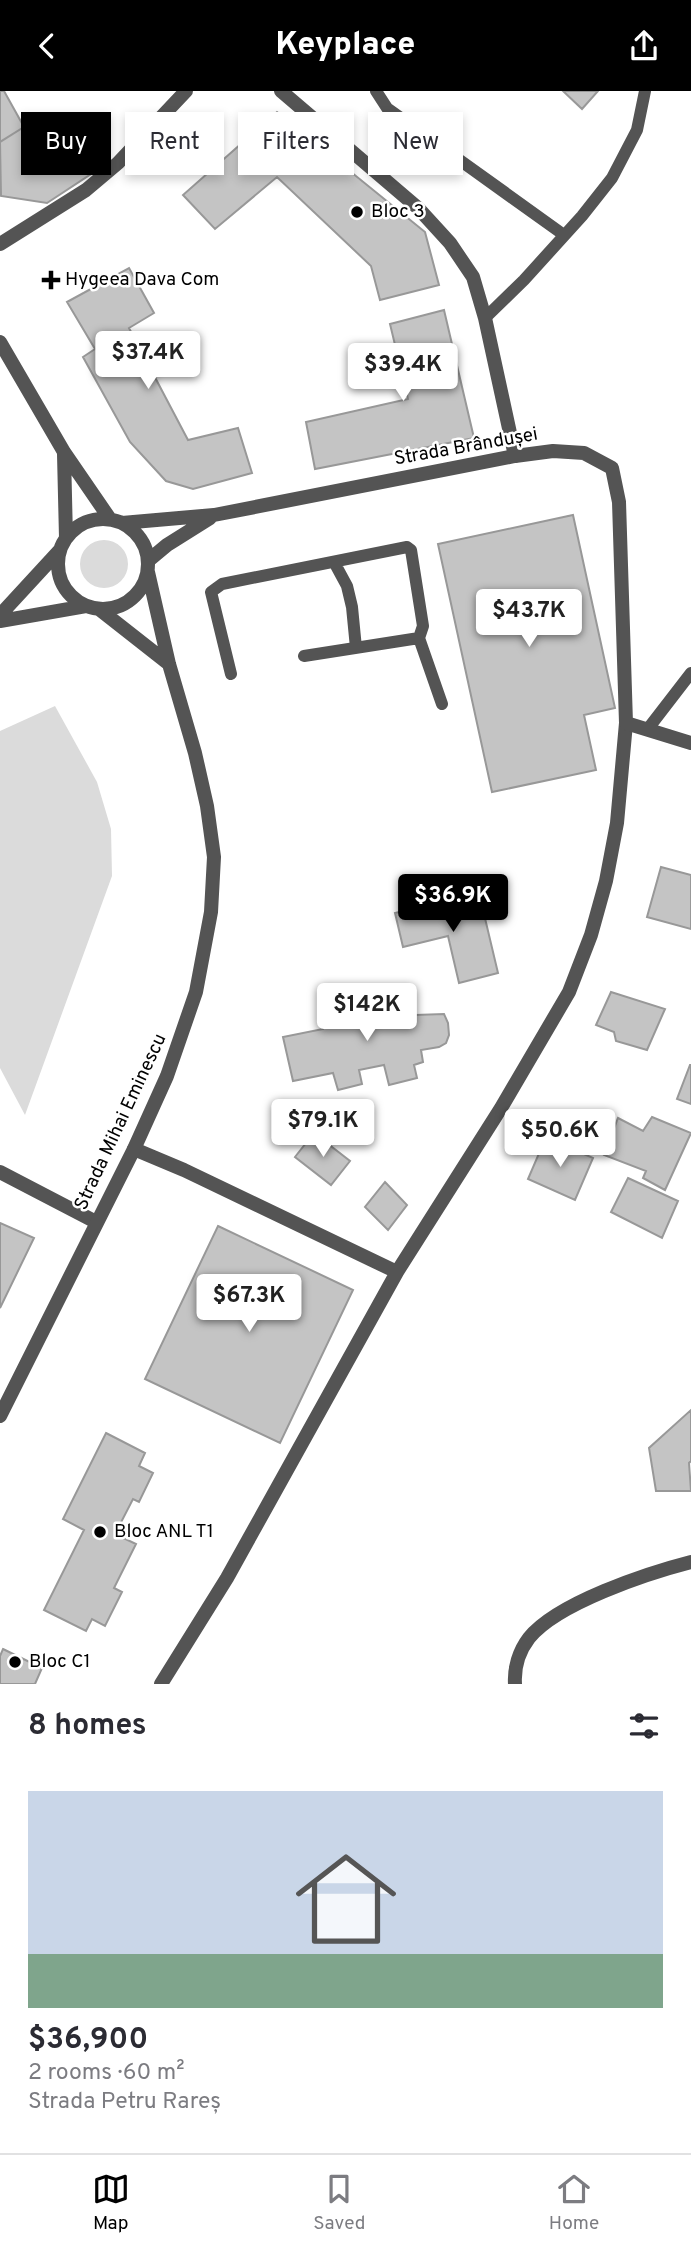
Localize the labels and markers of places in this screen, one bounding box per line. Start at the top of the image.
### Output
place label: Bloc 3 [371,200,425,224]
marker: Bloc 3 [349,204,365,220]
place label: Hygeea Dava Com [65,268,219,292]
marker: Hygeea Dava Com [43,272,59,288]
pin: $37.4K [91,331,205,391]
pin: $39.4K [346,343,460,403]
pin: $43.7K [472,589,586,649]
pin: $36.9K [396,875,510,934]
pin: $142K [318,983,416,1043]
pin: $79.1K [266,1100,380,1159]
pin: $50.6K [503,1109,617,1169]
pin: $67.3K [192,1275,306,1334]
place label: Bloc ANL T1 [114,1520,214,1544]
marker: Bloc ANL T1 [92,1524,108,1540]
place label: Bloc C1 [29,1650,91,1674]
marker: Bloc C1 [7,1654,23,1670]

